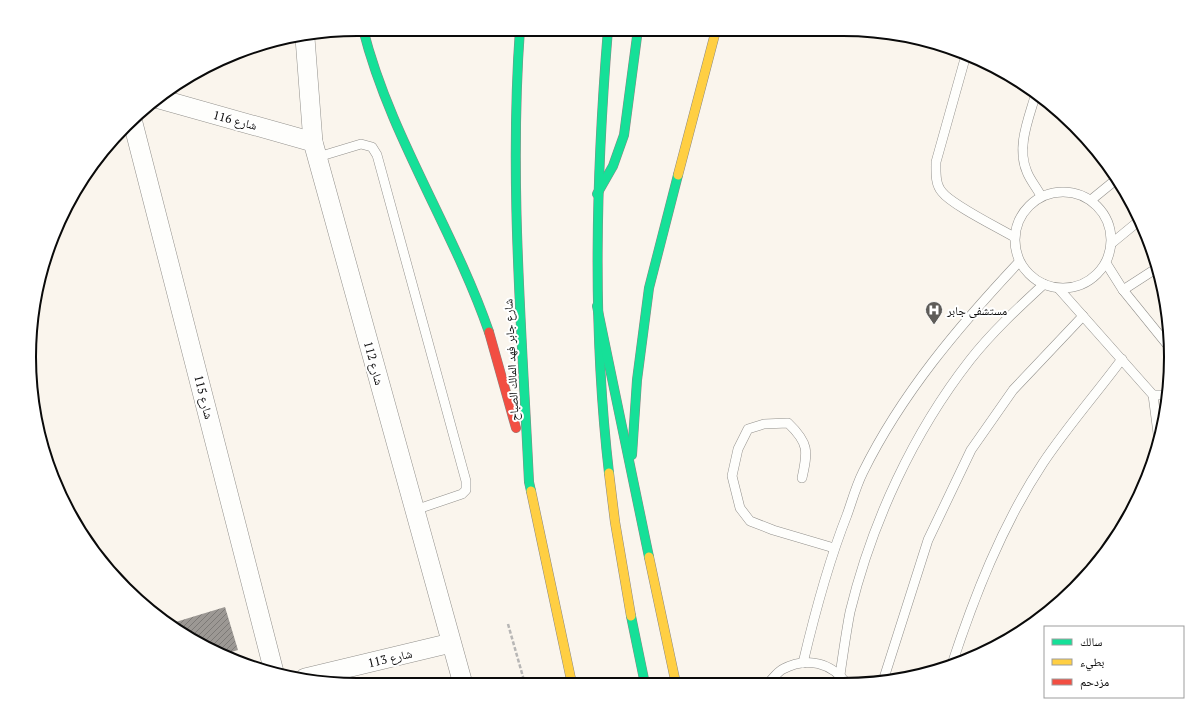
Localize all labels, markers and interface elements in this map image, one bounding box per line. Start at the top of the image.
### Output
street label: شارع 116 [211,107,259,134]
street label: شارع جابر فهد المالك الصباح [500,298,523,421]
hospital icon: مستشفى جابر [924,300,944,325]
place label: مستشفى جابر [946,303,1007,318]
street label: شارع 112 [360,339,387,387]
street label: شارع 115 [190,373,217,421]
legend [1044,626,1184,698]
text: سالك [1080,634,1102,649]
street label: شارع 113 [366,646,414,671]
text: بطيء [1080,654,1104,672]
text: مزدحم [1080,674,1109,690]

